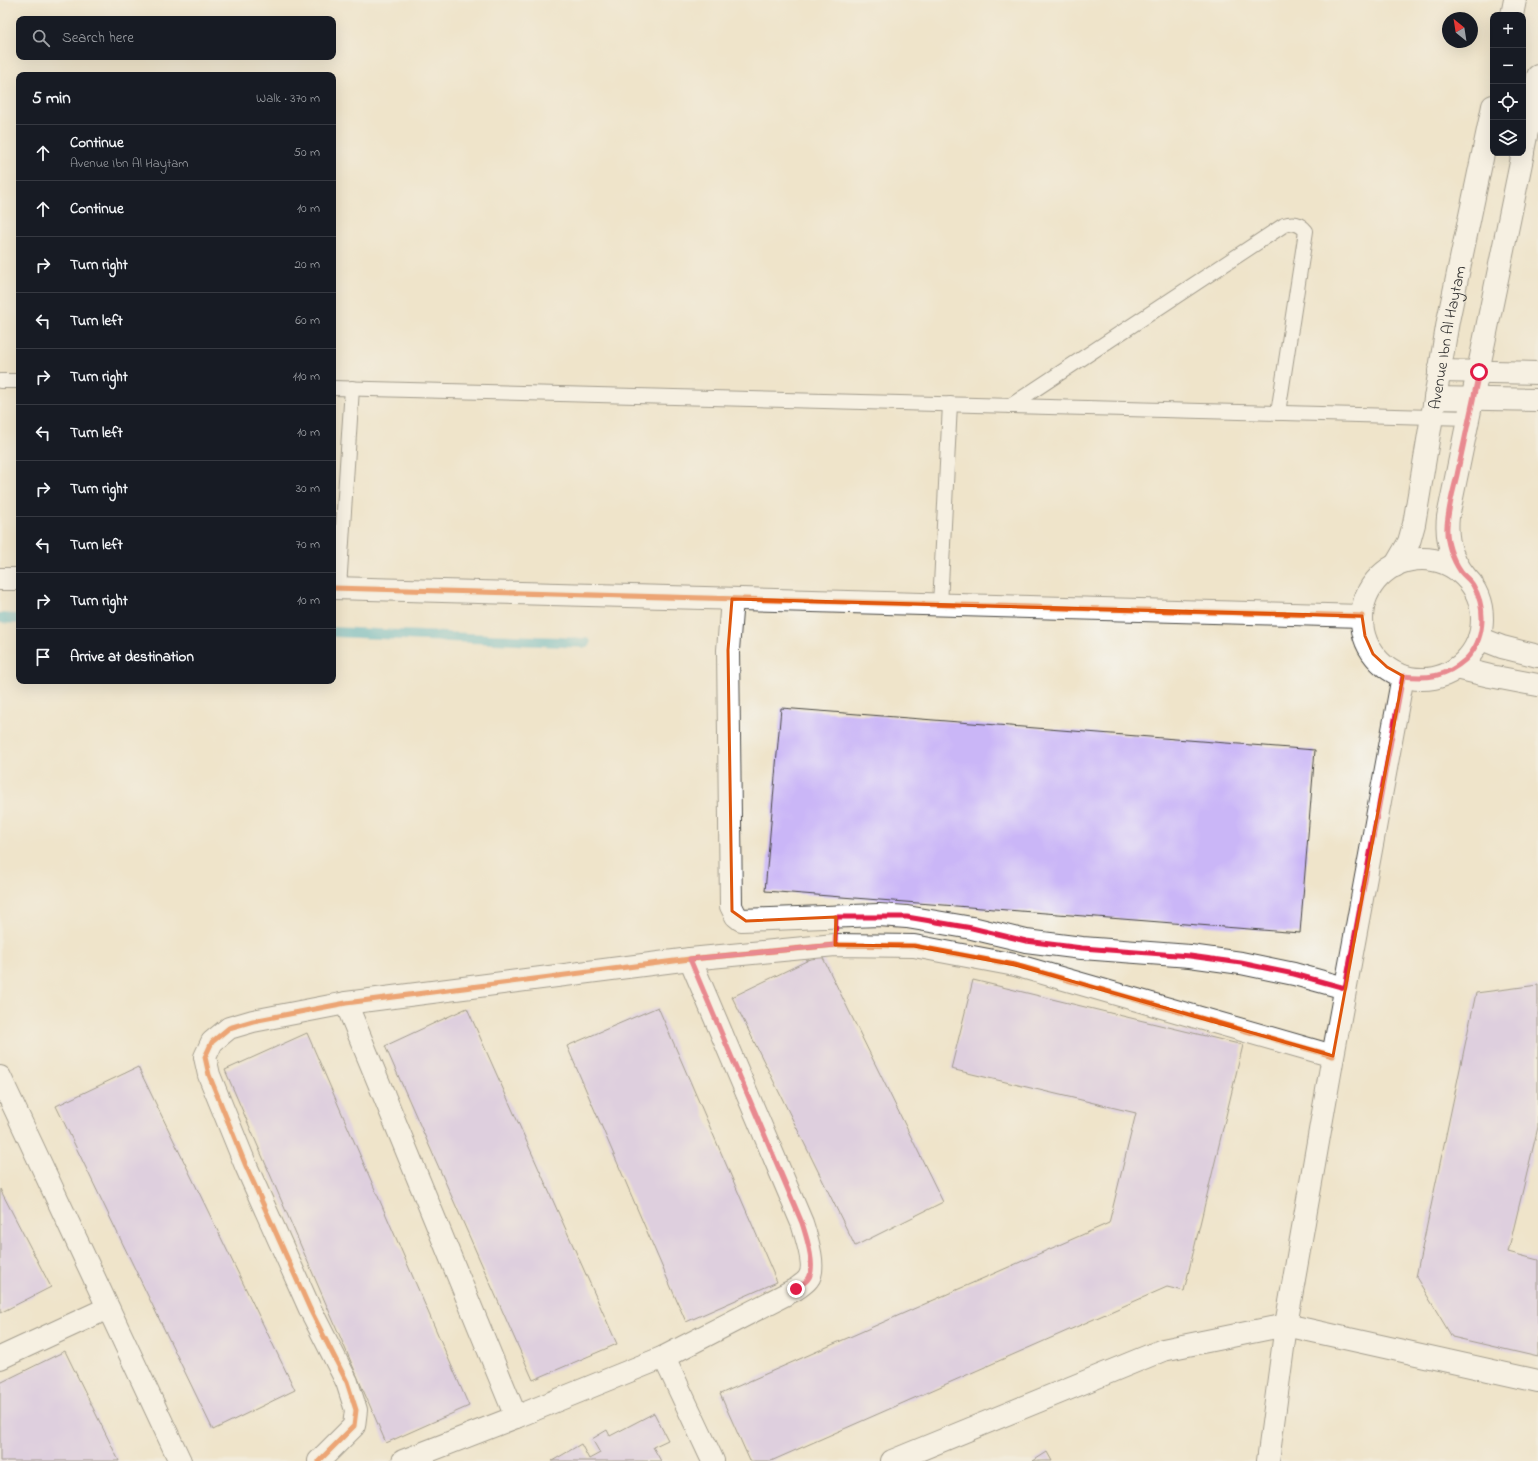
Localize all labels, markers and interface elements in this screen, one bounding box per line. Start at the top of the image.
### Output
north arrow [1442,12,1478,48]
map controls [1490,12,1526,156]
button: + [1490,12,1526,48]
search box [16,16,336,60]
icon: search [30,27,52,49]
text: Search here [62,27,134,49]
button: − [1490,48,1526,84]
button: locate [1490,84,1526,120]
text: 5 min [32,86,71,111]
text: Walk · 370 m [256,89,320,108]
button: layers [1490,120,1526,156]
text: Continue [70,132,124,154]
icon: ahead [32,142,54,164]
text: 50 m [294,143,320,162]
text: Avenue Ibn Al Haytam [70,154,188,173]
icon: ahead [32,198,54,220]
text: Continue [70,198,124,220]
text: 10 m [297,199,320,218]
icon: right [32,254,54,276]
text: Turn right [70,254,128,276]
text: 20 m [295,255,320,274]
street label: Avenue Ibn Al Haytam [1423,264,1473,411]
icon: left [32,310,54,332]
text: Turn left [70,310,123,332]
text: 60 m [295,311,320,330]
route start [1470,363,1488,381]
icon: right [32,366,54,388]
text: Turn right [70,366,128,388]
text: 110 m [293,367,320,386]
icon: left [32,422,54,444]
text: Turn left [70,422,123,444]
text: 10 m [297,423,320,442]
icon: right [32,478,54,500]
text: Turn right [70,478,128,500]
text: 30 m [296,479,320,498]
icon: left [32,534,54,556]
text: Turn left [70,534,123,556]
text: 70 m [296,535,320,554]
icon: right [32,590,54,612]
text: Turn right [70,590,128,612]
text: 10 m [297,591,320,610]
icon: arrive [32,646,54,668]
text: Arrive at destination [70,646,194,668]
route end [787,1280,805,1298]

